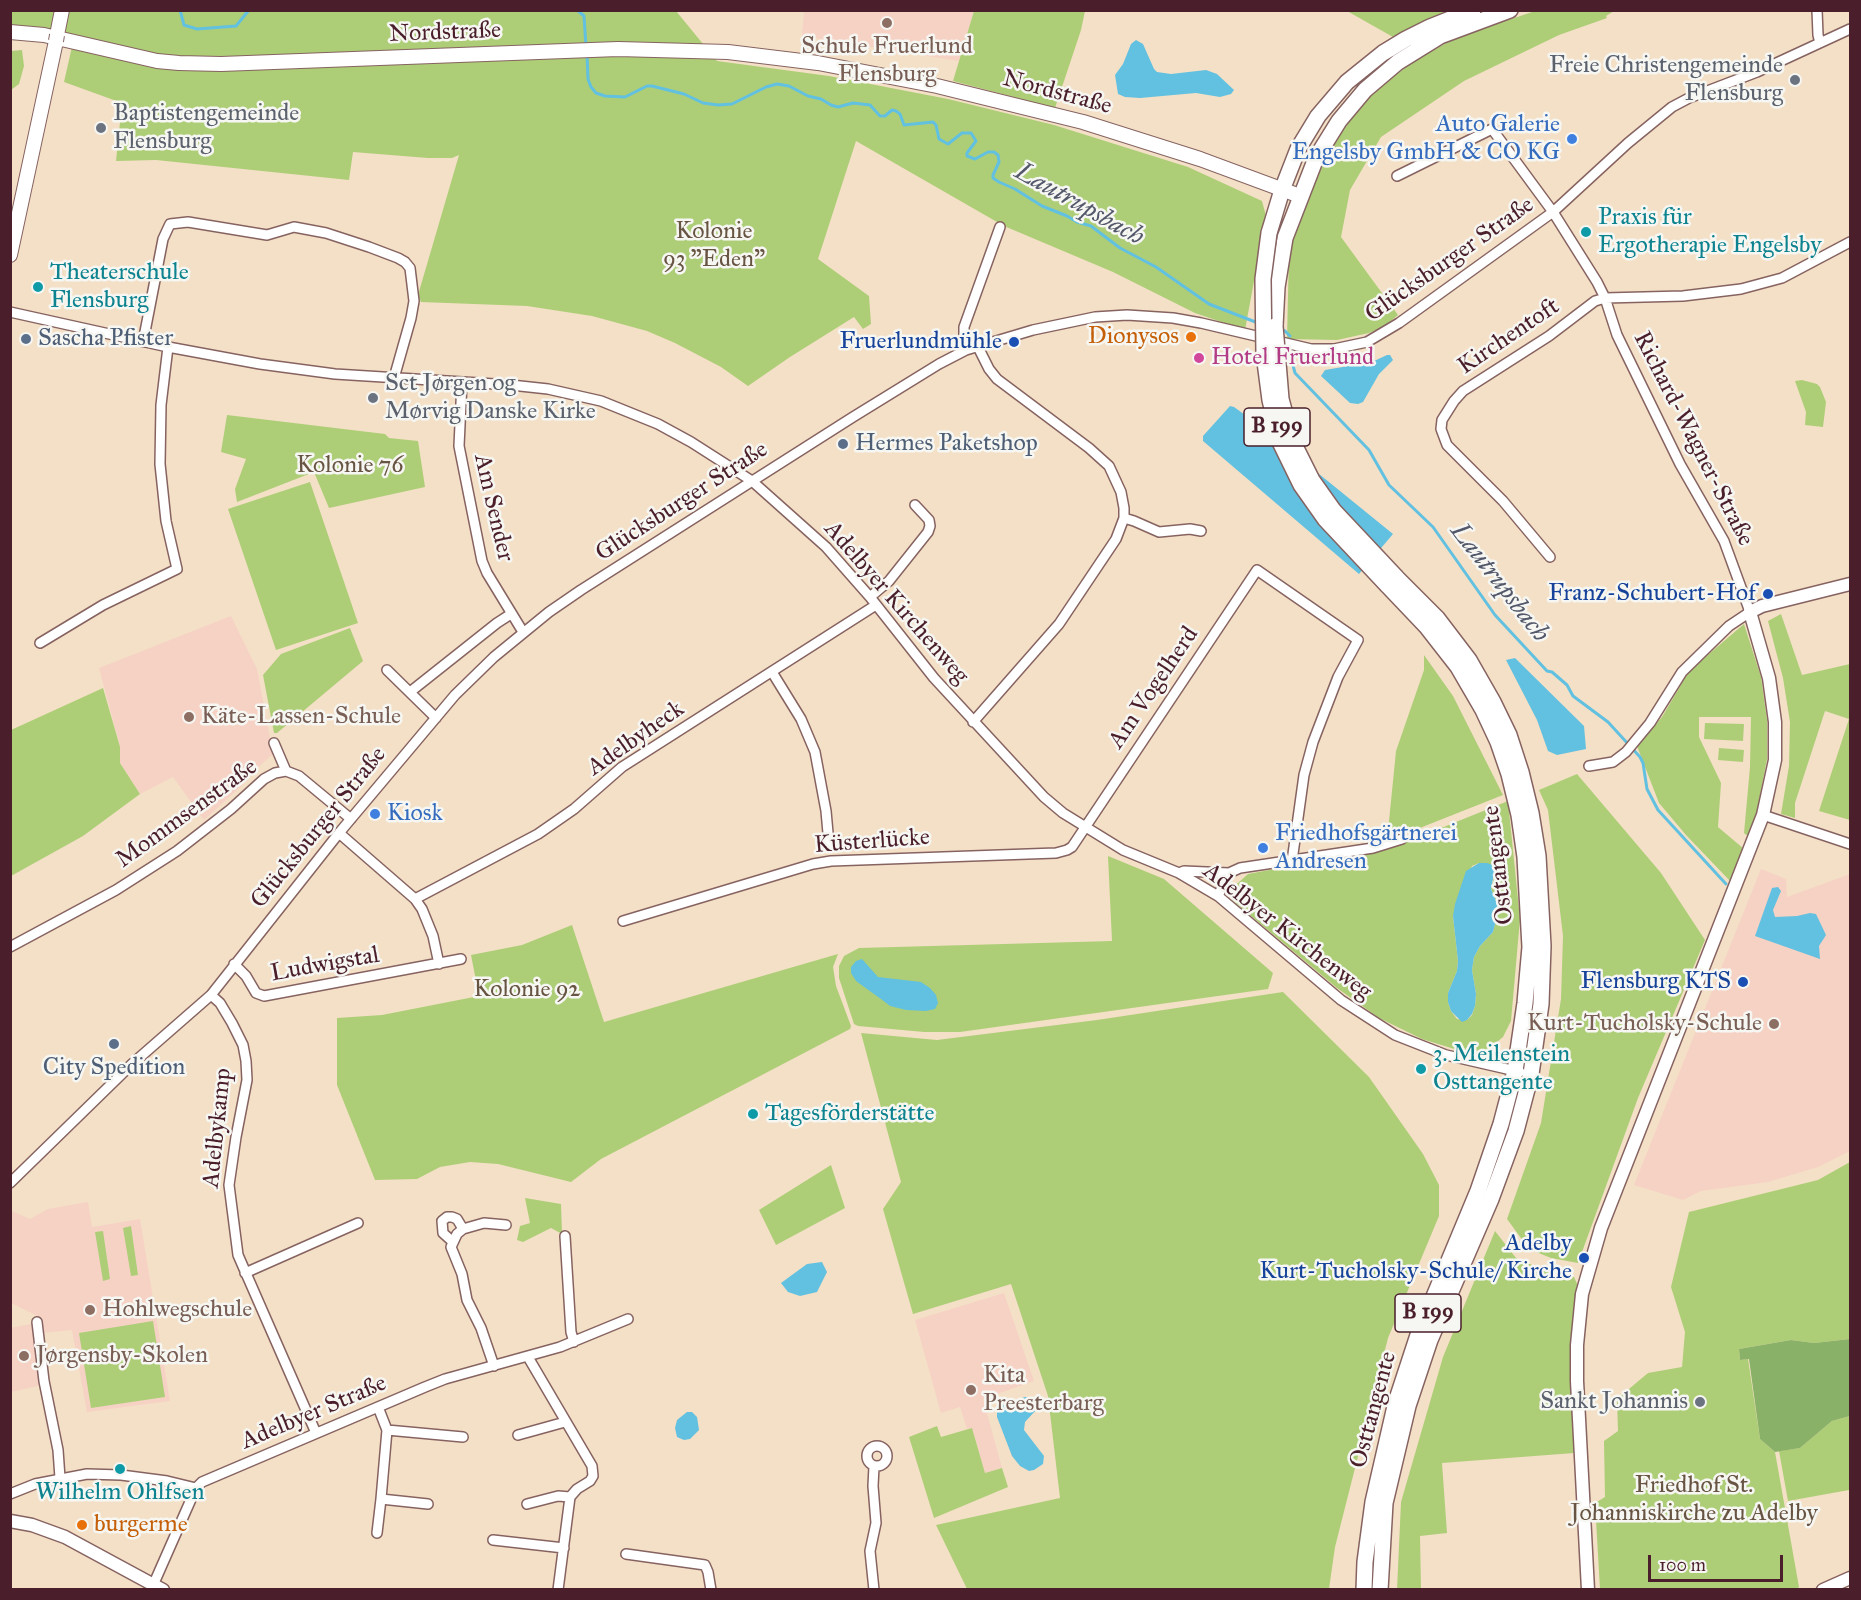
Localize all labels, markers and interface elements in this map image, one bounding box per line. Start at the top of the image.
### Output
marker: Schule Fruerlund Flensburg [880,16,894,30]
street label: Nordstraße [389,17,501,49]
place label: Schule Fruerlund Flensburg [801,33,973,89]
place label: Freie Christengemeinde Flensburg [1549,52,1783,108]
street label: Nordstraße [999,65,1115,121]
marker: Freie Christengemeinde Flensburg [1788,73,1802,87]
place label: Baptistengemeinde Flensburg [113,100,299,156]
place label: Auto Galerie Engelsby GmbH & CO KG [1292,111,1560,167]
marker: Baptistengemeinde Flensburg [94,121,108,135]
marker: Auto Galerie Engelsby GmbH & CO KG [1565,132,1579,146]
water label: Lautrupsbach [1009,157,1149,253]
street label: Glücksburger Straße [1360,191,1540,329]
place label: Praxis für Ergotherapie Engelsby [1598,204,1821,260]
park label: Kolonie 93 "Eden" [663,218,765,274]
marker: Praxis für Ergotherapie Engelsby [1579,225,1593,239]
place label: Theaterschule Flensburg [50,259,189,315]
marker: Theaterschule Flensburg [31,280,45,294]
street label: Kirchentoft [1453,293,1565,381]
place label: Dionysos [1088,323,1179,351]
place label: Sascha Pfister [38,325,173,353]
street label: Richard-Wagner-Straße [1626,327,1760,551]
place label: Fruerlundmühle [839,328,1002,356]
marker: Dionysos [1184,330,1198,344]
marker: Sascha Pfister [19,332,33,346]
marker: Fruerlundmühle [1007,335,1021,349]
place label: Hotel Fruerlund [1211,344,1374,372]
marker: Hotel Fruerlund [1192,351,1206,365]
place label: Sct Jørgen og Mørvig Danske Kirke [385,370,596,426]
marker: Sct Jørgen og Mørvig Danske Kirke [366,391,380,405]
road number: B 199 [1244,408,1310,446]
place label: Hermes Paketshop [855,430,1038,458]
street label: Glücksburger Straße [591,436,773,568]
marker: Hermes Paketshop [836,437,850,451]
street label: Am Sender [467,451,519,565]
park label: Kolonie 76 [296,452,404,480]
street label: Adelbyer Kirchenweg [817,516,975,690]
water label: Lautrupsbach [1443,517,1555,649]
place label: Franz-Schubert-Hof [1548,580,1756,608]
marker: Franz-Schubert-Hof [1761,587,1775,601]
street label: Am Vogelherd [1103,622,1205,754]
street label: Adelbyheck [582,695,690,783]
place label: Käte-Lassen-Schule [201,703,401,731]
marker: Käte-Lassen-Schule [182,710,196,724]
street label: Glücksburger Straße [245,741,393,915]
street label: Mommsenstraße [111,753,263,875]
place label: Kiosk [387,800,443,828]
street label: Osttangente [1477,804,1521,926]
marker: Kiosk [368,807,382,821]
place label: Friedhofsgärtnerei Andresen [1275,820,1457,876]
street label: Küsterlücke [813,824,931,860]
marker: Friedhofsgärtnerei Andresen [1256,841,1270,855]
street label: Adelbyer Kirchenweg [1197,857,1377,1007]
street label: Ludwigstal [268,941,382,989]
place label: Flensburg KTS [1581,968,1731,996]
marker: Flensburg KTS [1736,975,1750,989]
park label: Kolonie 92 [474,976,580,1004]
place label: Kurt-Tucholsky-Schule [1527,1010,1762,1038]
marker: Kurt-Tucholsky-Schule [1767,1017,1781,1031]
marker: City Spedition [107,1037,121,1051]
place label: 3. Meilenstein Osttangente [1433,1041,1570,1097]
place label: City Spedition [43,1054,185,1082]
marker: 3. Meilenstein Osttangente [1414,1062,1428,1076]
street label: Adelbykamp [197,1067,239,1189]
place label: Tagesförderstätte [765,1100,934,1128]
marker: Tagesförderstätte [746,1107,760,1121]
place label: Adelby Kurt-Tucholsky-Schule/ Kirche [1260,1230,1572,1286]
marker: Adelby Kurt-Tucholsky-Schule/ Kirche [1577,1251,1591,1265]
road number: B 199 [1395,1294,1461,1332]
place label: Hohlwegschule [102,1296,252,1324]
marker: Hohlwegschule [83,1303,97,1317]
place label: Jørgensby-Skolen [36,1342,208,1370]
street label: Osttangente [1345,1348,1403,1472]
marker: Jørgensby-Skolen [17,1349,31,1363]
place label: Kita Preesterbarg [983,1362,1104,1418]
street label: Adelbyer Straße [237,1369,391,1457]
marker: Kita Preesterbarg [964,1383,978,1397]
place label: Sankt Johannis [1540,1388,1688,1416]
marker: Sankt Johannis [1693,1395,1707,1409]
marker: Wilhelm Ohlfsen [113,1462,127,1476]
park label: Friedhof St. Johanniskirche zu Adelby [1570,1472,1818,1528]
place label: Wilhelm Ohlfsen [36,1479,204,1507]
place label: burgerme [94,1511,188,1539]
marker: burgerme [75,1518,89,1532]
scale bar [1651,1543,1786,1581]
text: 100 m [1659,1554,1706,1576]

